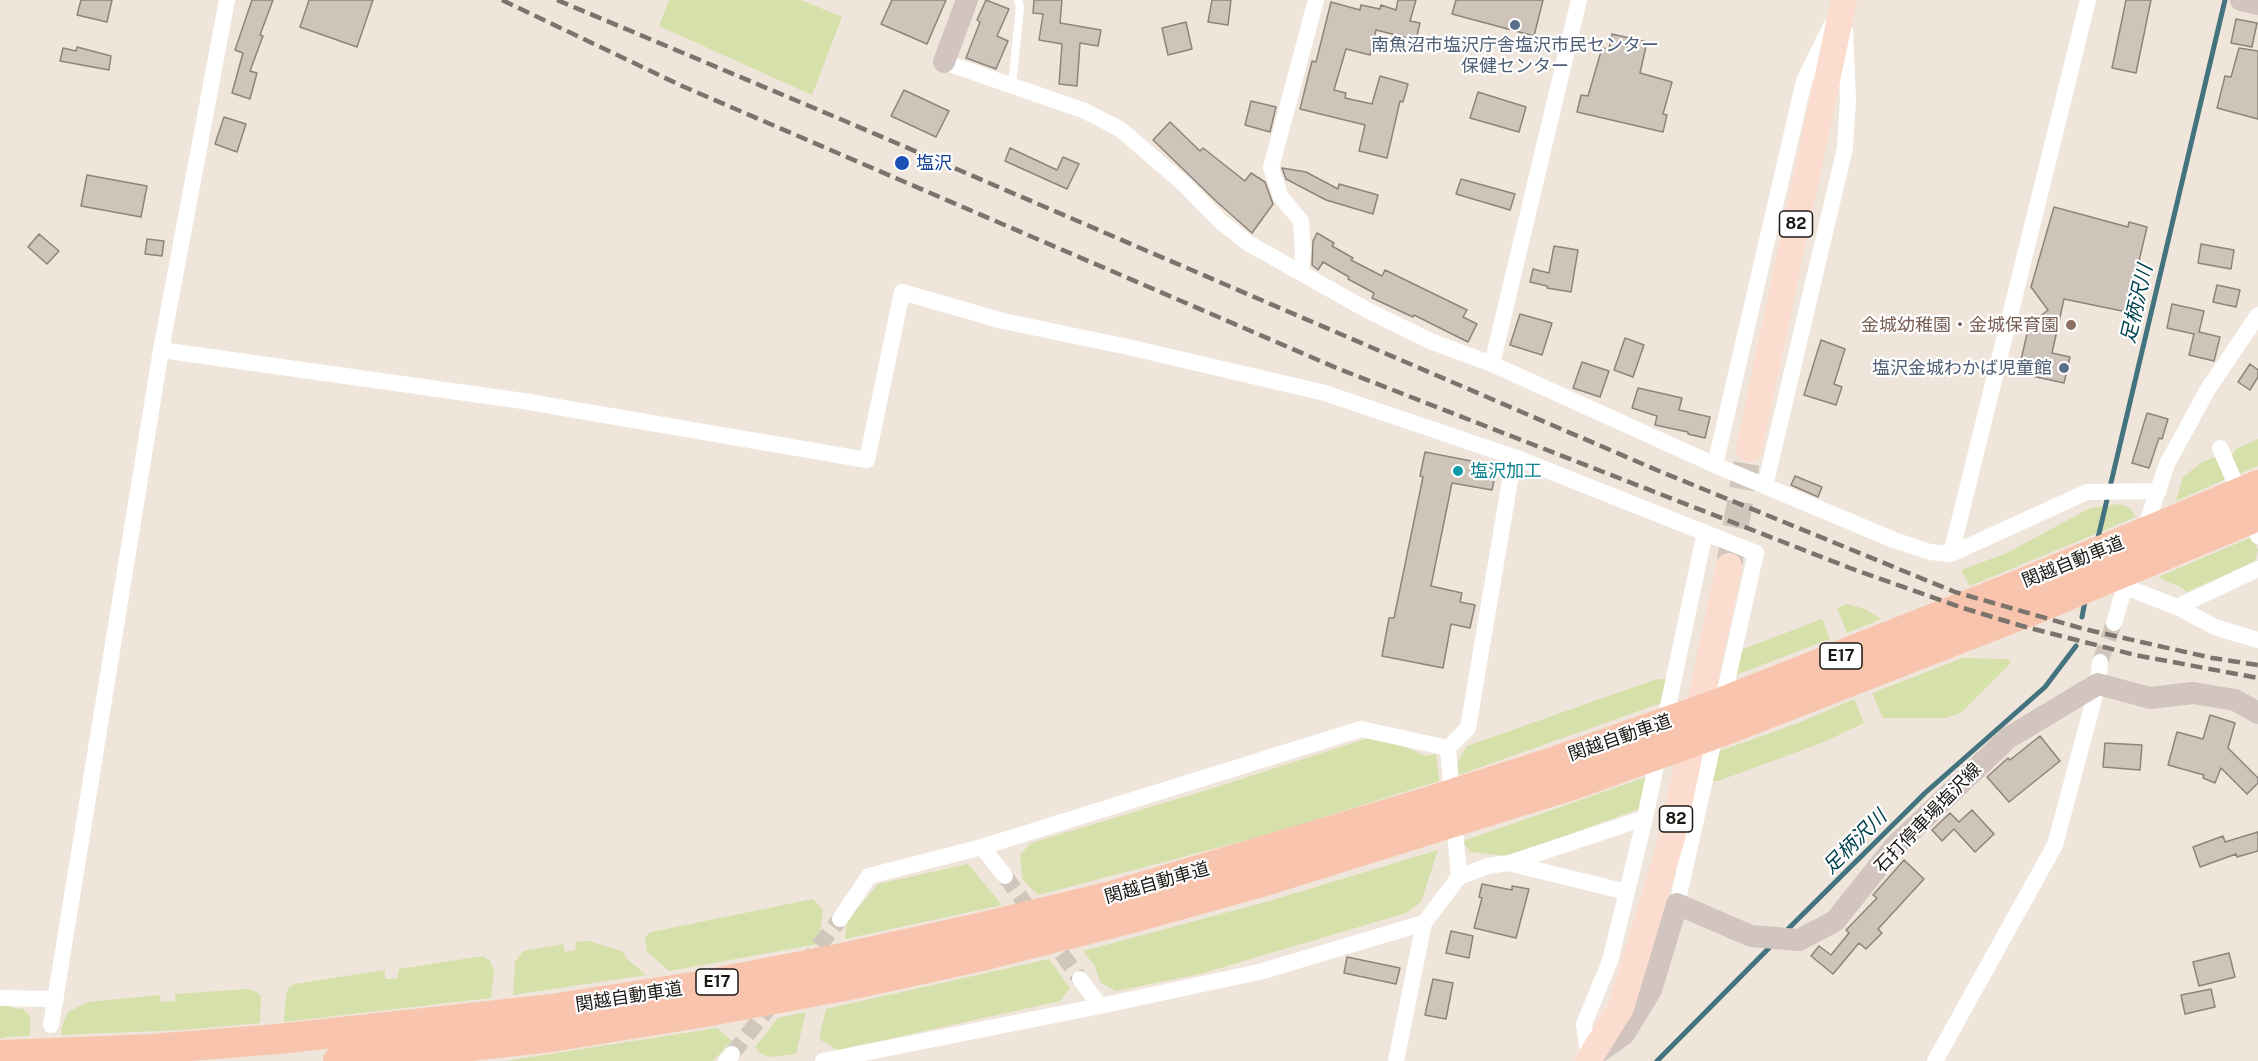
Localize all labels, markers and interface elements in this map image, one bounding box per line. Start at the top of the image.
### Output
marker: 南魚沼市塩沢庁舎塩沢市民センター 保健センター [1508,18,1522,32]
place label: 南魚沼市塩沢庁舎塩沢市民センター 保健センター [1371,34,1659,76]
place label: 塩沢 [916,152,952,174]
marker: 塩沢 [893,154,911,172]
road number: 82 [1780,211,1812,237]
water label: 足柄沢川 [2116,262,2158,346]
place label: 金城幼稚園・金城保育園 [1861,314,2059,336]
marker: 金城幼稚園・金城保育園 [2064,318,2078,332]
place label: 塩沢金城わかば児童館 [1872,357,2052,379]
marker: 塩沢金城わかば児童館 [2057,361,2071,375]
place label: 塩沢加工 [1470,460,1542,482]
marker: 塩沢加工 [1451,464,1465,478]
street label: 関越自動車道 [2019,532,2127,592]
road number: E17 [1820,643,1862,669]
street label: 関越自動車道 [1565,710,1675,766]
street label: 石打停車場塩沢線 [1870,759,1986,877]
water label: 足柄沢川 [1818,805,1892,879]
road number: 82 [1660,806,1692,832]
street label: 関越自動車道 [1102,858,1212,908]
road number: E17 [696,969,738,995]
street label: 関越自動車道 [574,978,684,1016]

